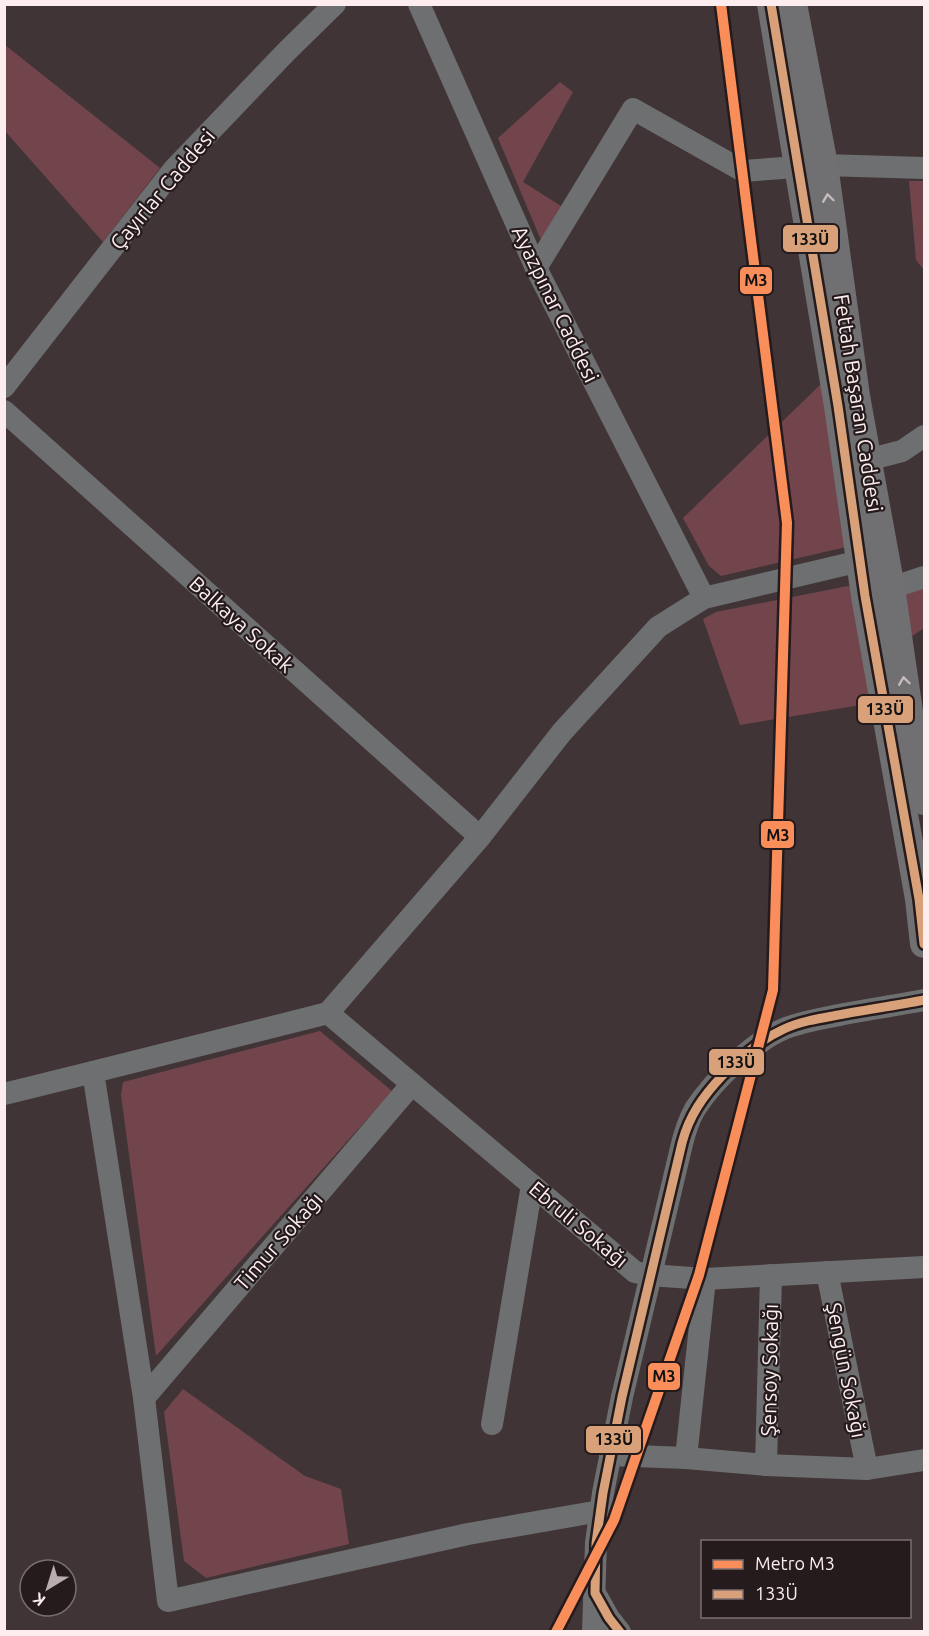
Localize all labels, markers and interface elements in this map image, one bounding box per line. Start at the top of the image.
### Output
street label: Çayırlar Caddesi [105,124,219,254]
one-way arrow [823,194,835,203]
street label: Ayazpınar Caddesi [508,222,604,386]
line badge: 133Ü [782,224,839,253]
text: 133Ü [791,229,829,248]
line badge: M3 [739,266,773,295]
text: M3 [744,271,768,289]
street label: Fettah Başaran Caddesi [830,292,888,514]
street label: Balkaya Sokak [185,571,299,677]
one-way arrow [899,677,911,686]
line badge: 133Ü [857,695,914,724]
text: 133Ü [866,699,904,718]
line badge: M3 [760,820,795,849]
text: M3 [766,826,790,844]
line badge: 133Ü [708,1048,765,1076]
text: 133Ü [717,1052,755,1071]
street label: Ebruli Sokağı [525,1176,633,1272]
street label: Timur Sokağı [229,1187,327,1295]
street label: Şengün Sokağı [822,1300,872,1440]
street label: Şensoy Sokağı [756,1303,782,1437]
line badge: M3 [647,1362,681,1391]
text: M3 [652,1367,676,1385]
line badge: 133Ü [585,1425,642,1454]
text: 133Ü [595,1429,633,1448]
legend [701,1540,911,1618]
text: Metro M3 [755,1553,835,1573]
north arrow [18,1558,78,1618]
text: 133Ü [755,1583,798,1603]
text: K [29,1589,48,1610]

